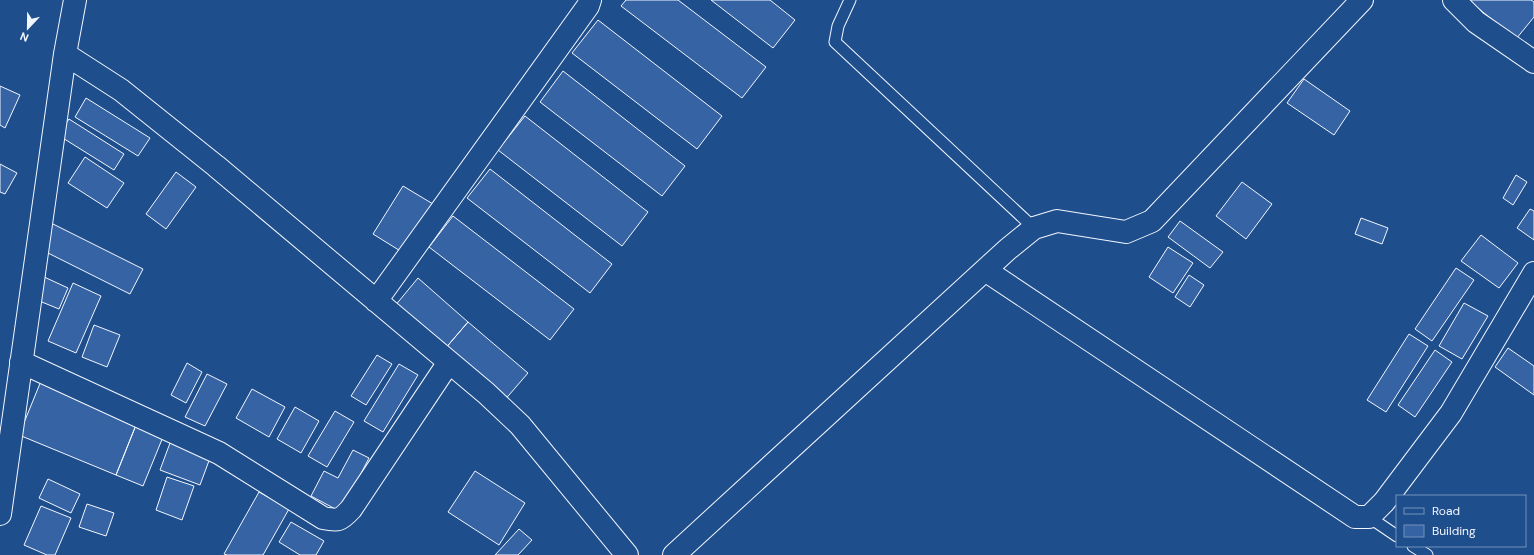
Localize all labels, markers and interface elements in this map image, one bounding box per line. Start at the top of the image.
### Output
north arrow [8,8,48,48]
text: N [18,29,31,45]
legend [1396,495,1526,547]
text: Road [1432,503,1460,519]
text: Building [1432,523,1476,539]

